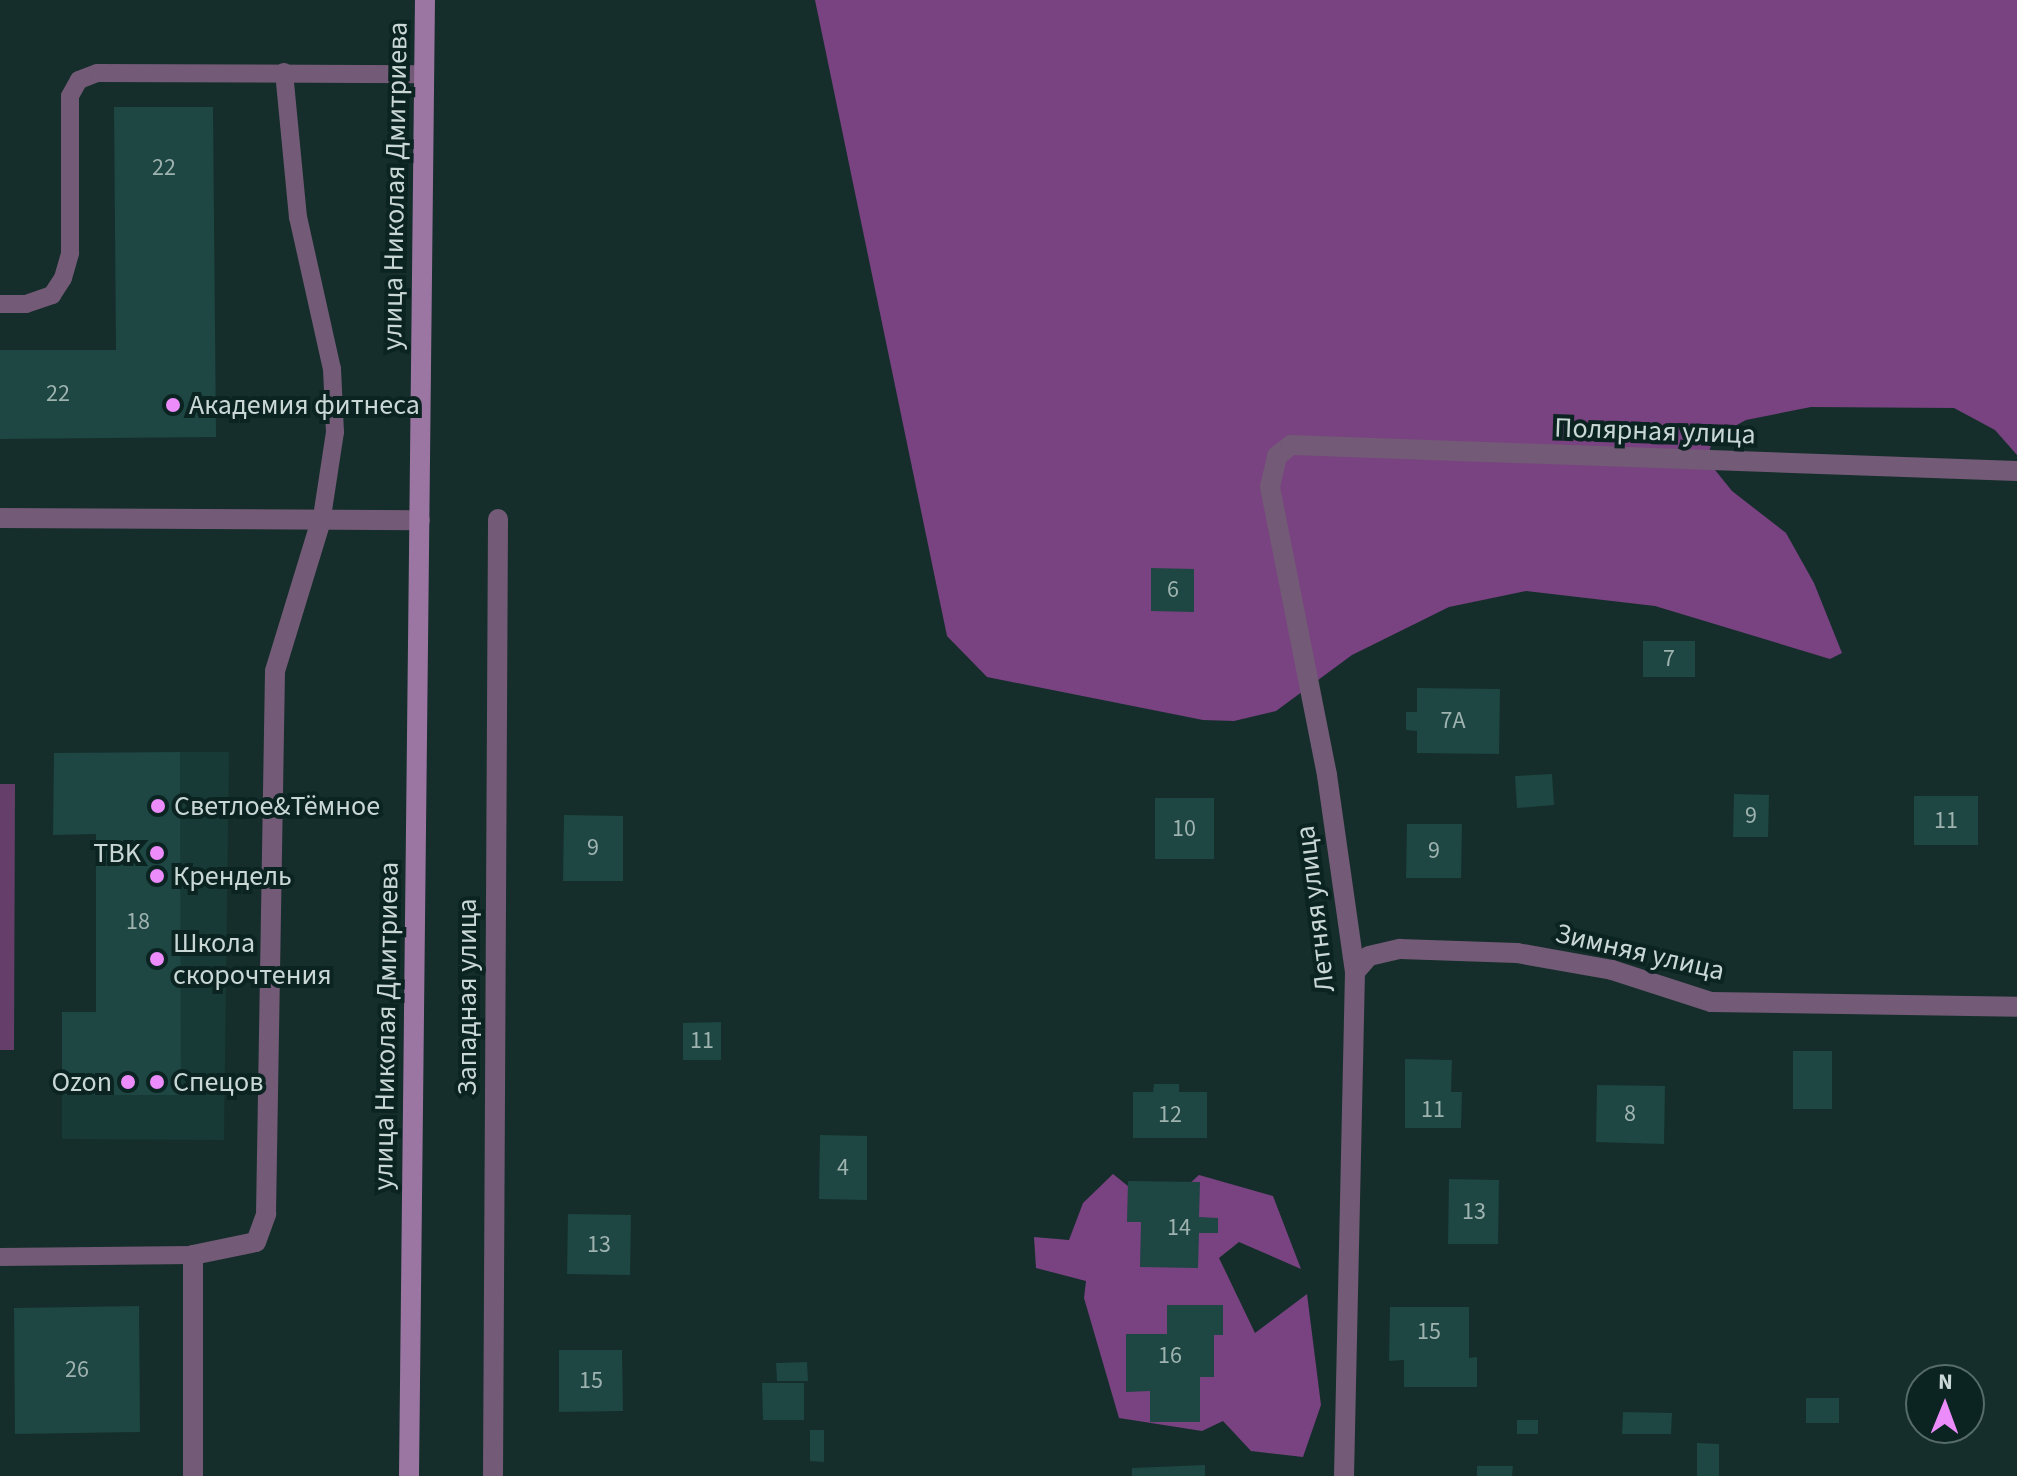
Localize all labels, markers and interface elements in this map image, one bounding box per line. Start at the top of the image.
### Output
street label: улица Николая Дмитриева [375,21,415,351]
house number: 22 [152,154,176,182]
house number: 22 [46,380,70,408]
place label: Академия фитнеса [189,388,420,422]
marker: Академия фитнеса [164,396,182,414]
street label: Полярная улица [1554,411,1756,451]
house number: 6 [1167,576,1179,604]
house number: 7 [1663,645,1675,673]
house number: 7А [1441,707,1465,735]
place label: Светлое&Тёмное [174,789,380,823]
marker: Светлое&Тёмное [149,797,167,815]
house number: 9 [1745,802,1757,830]
house number: 11 [1934,807,1958,835]
house number: 10 [1172,815,1196,843]
street label: Летняя улица [1288,824,1342,994]
house number: 9 [587,834,599,862]
place label: TBK [93,836,141,870]
house number: 9 [1428,837,1440,865]
marker: TBK [148,844,166,862]
place label: Крендель [173,859,292,893]
street label: улица Николая Дмитриева [366,861,406,1191]
marker: Крендель [148,867,166,885]
street label: Западная улица [450,898,484,1096]
house number: 18 [126,908,150,936]
street label: Зимняя улица [1552,916,1728,988]
place label: Школа скорочтения [173,926,332,992]
marker: Школа скорочтения [148,950,166,968]
house number: 11 [690,1027,714,1055]
place label: Ozon [52,1065,112,1099]
place label: Спецов [173,1065,263,1099]
marker: Ozon [119,1073,137,1091]
marker: Спецов [148,1073,166,1091]
house number: 11 [1421,1096,1445,1124]
house number: 8 [1624,1100,1636,1128]
house number: 12 [1158,1101,1182,1129]
house number: 4 [837,1154,849,1182]
house number: 13 [1462,1198,1486,1226]
house number: 14 [1167,1214,1191,1242]
house number: 13 [587,1231,611,1259]
house number: 15 [1417,1318,1441,1346]
house number: 16 [1158,1342,1182,1370]
house number: 26 [65,1356,89,1384]
north arrow [1905,1364,1985,1444]
text: N [1938,1366,1953,1398]
house number: 15 [579,1367,603,1395]

